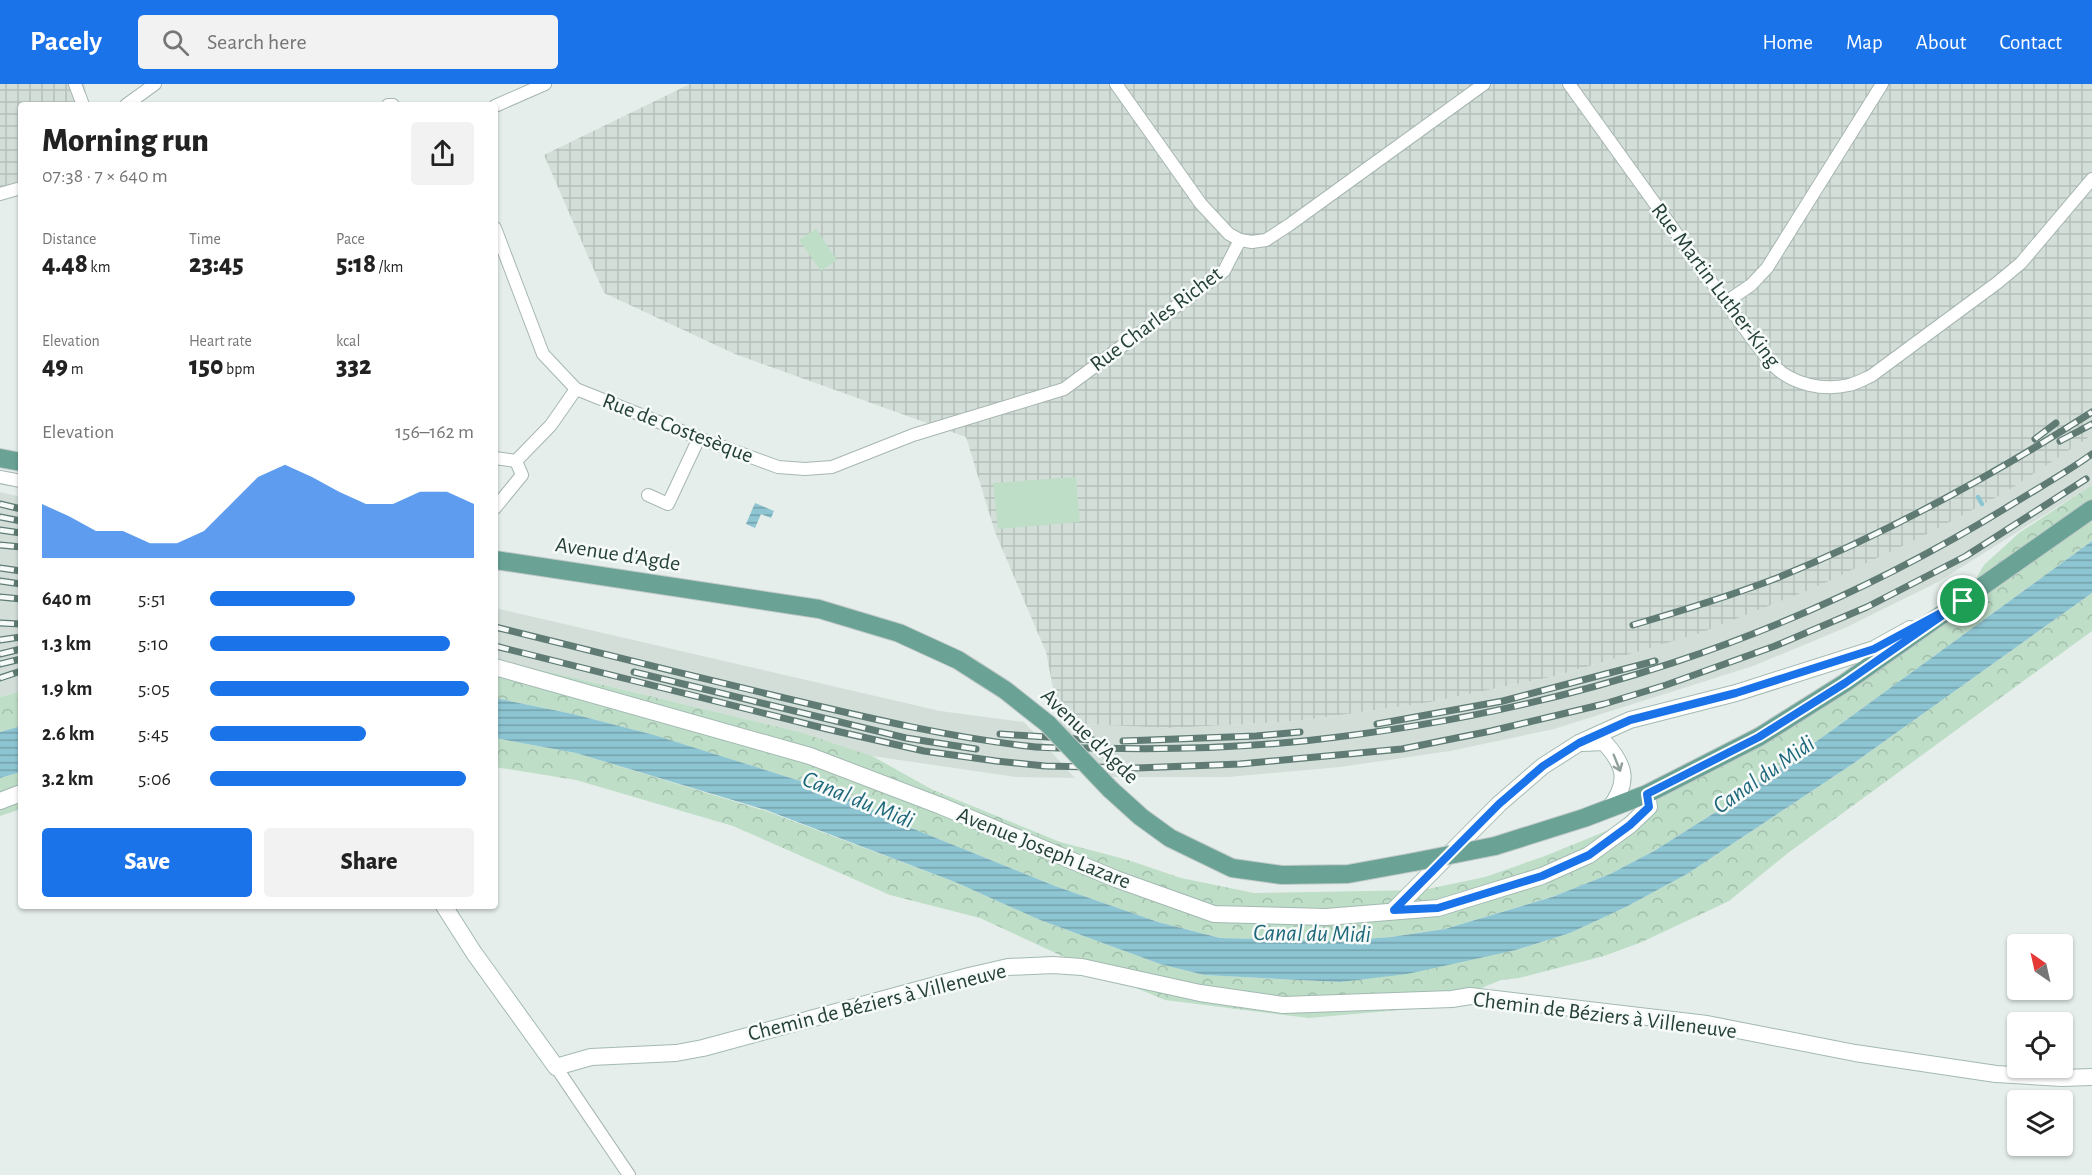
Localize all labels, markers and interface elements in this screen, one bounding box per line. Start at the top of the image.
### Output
search box [138,15,558,69]
icon: search [159,26,192,59]
text: Pacely [30,28,102,56]
text: Search here [207,31,307,53]
text: Home [1762,32,1813,53]
text: Map [1846,32,1883,53]
text: About [1916,32,1966,53]
text: Contact [1999,32,2062,53]
button: share [411,122,474,185]
text: Morning run [42,125,209,158]
text: 07:38 · 7 × 640 m [42,166,168,186]
street label: Rue Martin Luther-King [1647,199,1785,371]
text: Distance [42,231,96,247]
text: Time [189,231,221,247]
text: Pace [336,231,365,247]
text: 4.48 [42,251,88,277]
text: 23:45 [189,251,244,277]
text: 5:18 [336,251,376,277]
text: km [88,259,110,275]
text: /km [376,259,403,275]
street label: Rue Charles Richet [1086,262,1226,376]
text: Elevation [42,333,100,349]
text: Heart rate [189,333,252,349]
text: kcal [336,333,360,349]
text: 49 [42,353,68,379]
text: 150 [189,353,223,379]
text: 332 [336,353,371,379]
text: m [68,361,84,377]
text: bpm [223,361,255,377]
street label: Rue de Costesèque [600,389,756,467]
text: Elevation [42,422,114,442]
text: 156–162 m [395,422,474,442]
street label: Avenue d'Agde [554,533,682,575]
pin [1937,575,1988,626]
icon: arrive [1946,584,1979,617]
text: 640 m [42,589,91,609]
text: 5:51 [138,589,166,609]
text: 1.3 km [42,634,91,654]
text: 5:10 [138,634,168,654]
text: 1.9 km [42,679,93,699]
text: 5:05 [138,679,170,699]
street label: Avenue d'Agde [1037,684,1143,788]
text: 2.6 km [42,724,95,744]
text: 5:45 [138,724,169,744]
water label: Canal du Midi [1709,731,1819,819]
one-way arrow [1612,753,1623,771]
water label: Canal du Midi [799,767,917,833]
text: 3.2 km [42,769,94,789]
text: 5:06 [138,769,171,789]
street label: Avenue Joseph Lazare [954,803,1134,893]
button: Save [42,828,252,897]
button: Share [264,828,474,897]
water label: Canal du Midi [1253,921,1371,947]
north arrow [2007,934,2073,1000]
map controls [2007,934,2073,1156]
street label: Chemin de Béziers à Villeneuve [746,959,1008,1045]
street label: Chemin de Béziers à Villeneuve [1472,988,1738,1042]
button: locate [2007,1012,2073,1078]
button: layers [2007,1090,2073,1156]

